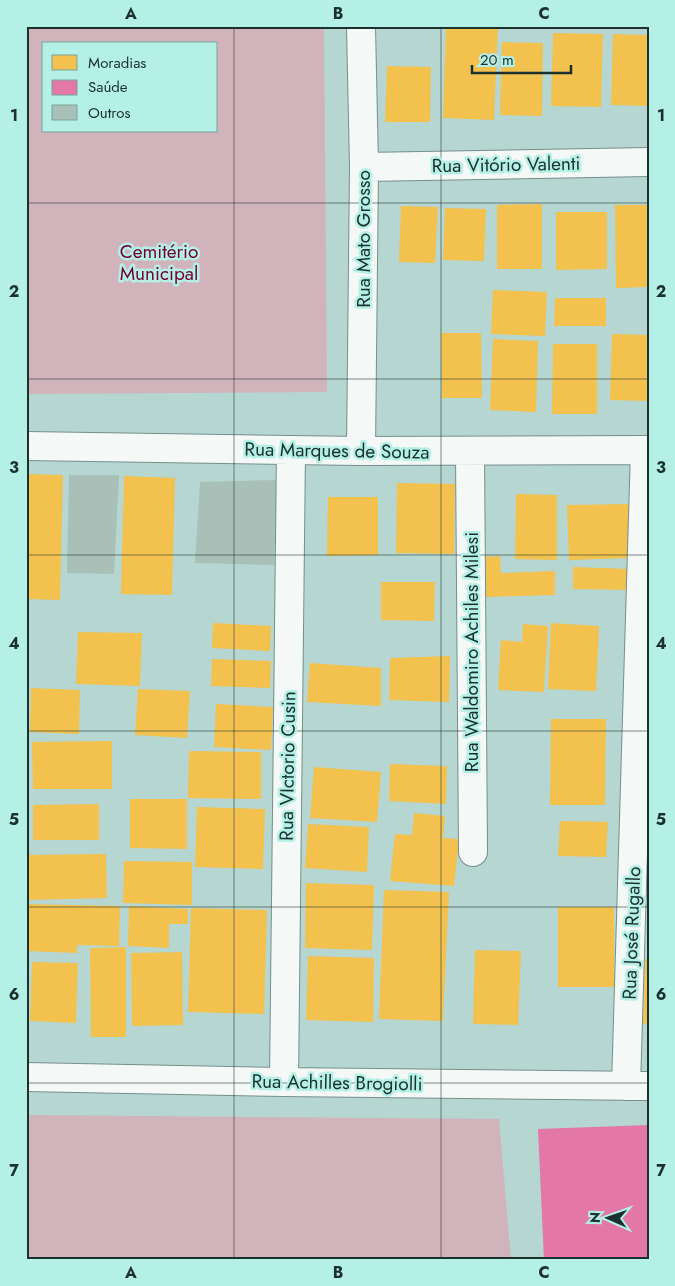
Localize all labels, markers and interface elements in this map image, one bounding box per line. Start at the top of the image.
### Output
text: A [124,2,137,25]
text: B [333,2,343,25]
text: C [538,2,550,25]
legend [42,42,218,132]
scale bar [472,42,571,74]
text: 20 m [480,49,514,71]
text: Moradias [88,52,146,74]
text: Saúde [88,76,128,98]
text: Outros [88,102,130,124]
text: 1 [10,104,18,127]
text: 1 [657,104,665,127]
street label: Rua Vitório Valenti [431,150,581,179]
street label: Rua Mato Grosso [350,170,377,308]
park label: Cemitério Municipal [120,238,198,287]
text: 2 [9,280,19,303]
text: 2 [656,280,666,303]
street label: Rua Marques de Souza [244,435,430,466]
text: 3 [9,456,19,479]
text: 3 [656,456,666,479]
street label: Rua Waldomiro Achiles Milesi [458,532,485,772]
text: 4 [8,632,20,655]
text: 4 [655,632,667,655]
street label: Rua VIctorio Cusin [273,691,302,841]
text: 5 [9,808,19,831]
text: 5 [656,808,666,831]
street label: Rua José Rugallo [616,866,647,1000]
text: 6 [9,983,19,1006]
text: 6 [656,983,666,1006]
street label: Rua Achilles Brogiolli [251,1068,423,1097]
text: 7 [9,1159,19,1182]
text: 7 [656,1159,666,1182]
north arrow [582,1194,632,1244]
text: N [585,1212,605,1223]
text: A [124,1261,137,1284]
text: B [333,1261,343,1284]
text: C [538,1261,550,1284]

